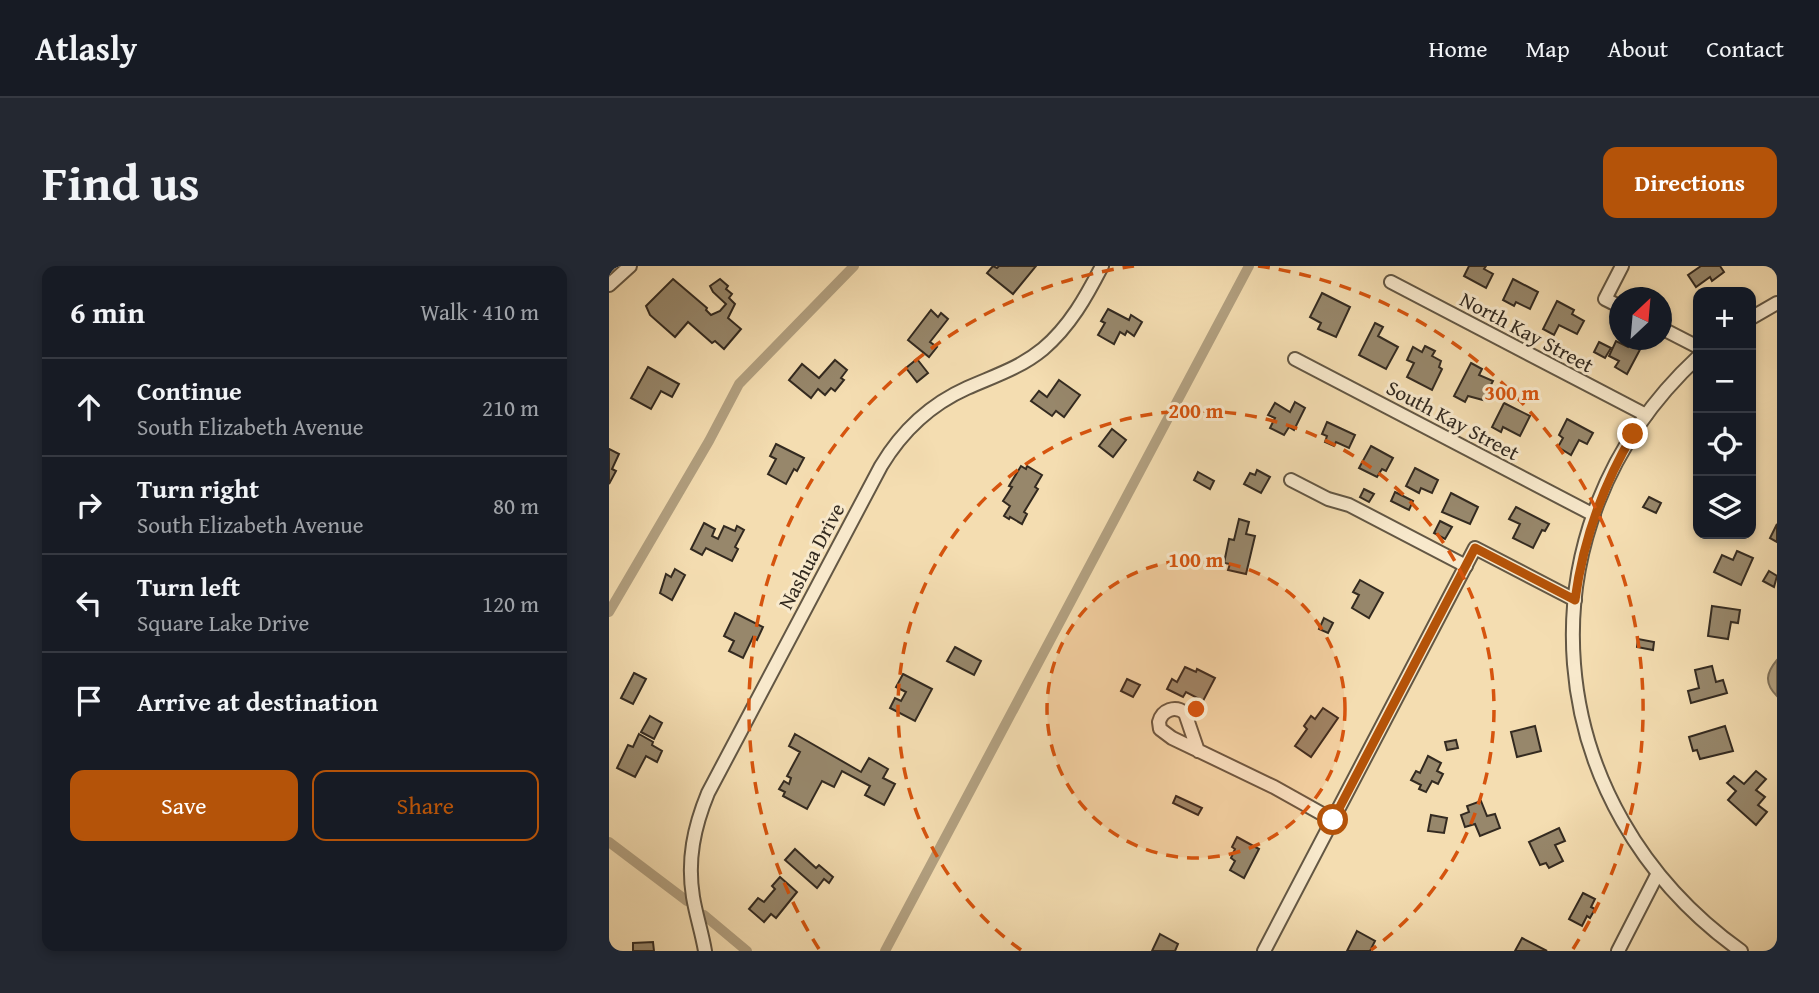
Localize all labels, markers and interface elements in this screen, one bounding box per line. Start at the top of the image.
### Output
text: Atlasly [35,24,137,72]
text: Home [1429,31,1488,66]
text: Map [1526,31,1570,66]
text: About [1608,31,1668,66]
text: Contact [1706,31,1784,66]
text: Find us [42,146,200,218]
button: Directions [1603,147,1777,218]
street label: North Kay Street [1455,284,1600,381]
north arrow [1609,287,1672,350]
map controls [1693,287,1756,539]
button: + [1693,287,1756,350]
text: 6 min [70,290,145,334]
text: Walk · 410 m [420,295,539,328]
button: − [1693,350,1756,413]
text: Continue [137,371,242,410]
street label: South Kay Street [1381,372,1526,468]
text: 300 m [1484,377,1540,408]
icon: ahead [70,388,108,426]
text: 210 m [482,391,539,424]
text: 200 m [1168,395,1224,426]
text: South Elizabeth Avenue [137,410,363,443]
button: locate [1693,413,1756,476]
route end [1617,418,1648,449]
text: Turn right [137,469,259,508]
button: layers [1693,476,1756,539]
icon: right [70,486,108,524]
text: 80 m [493,489,539,522]
street label: Nashua Drive [770,497,852,615]
text: South Elizabeth Avenue [137,508,363,541]
text: 100 m [1168,544,1224,575]
text: Turn left [137,567,240,606]
icon: left [70,584,108,622]
text: 120 m [482,587,539,620]
text: Square Lake Drive [137,606,309,639]
icon: arrive [70,682,108,720]
text: Arrive at destination [137,682,378,721]
centre of rings [1184,697,1208,721]
button: Save [70,770,298,841]
button: Share [312,770,539,841]
route start [1317,804,1348,835]

